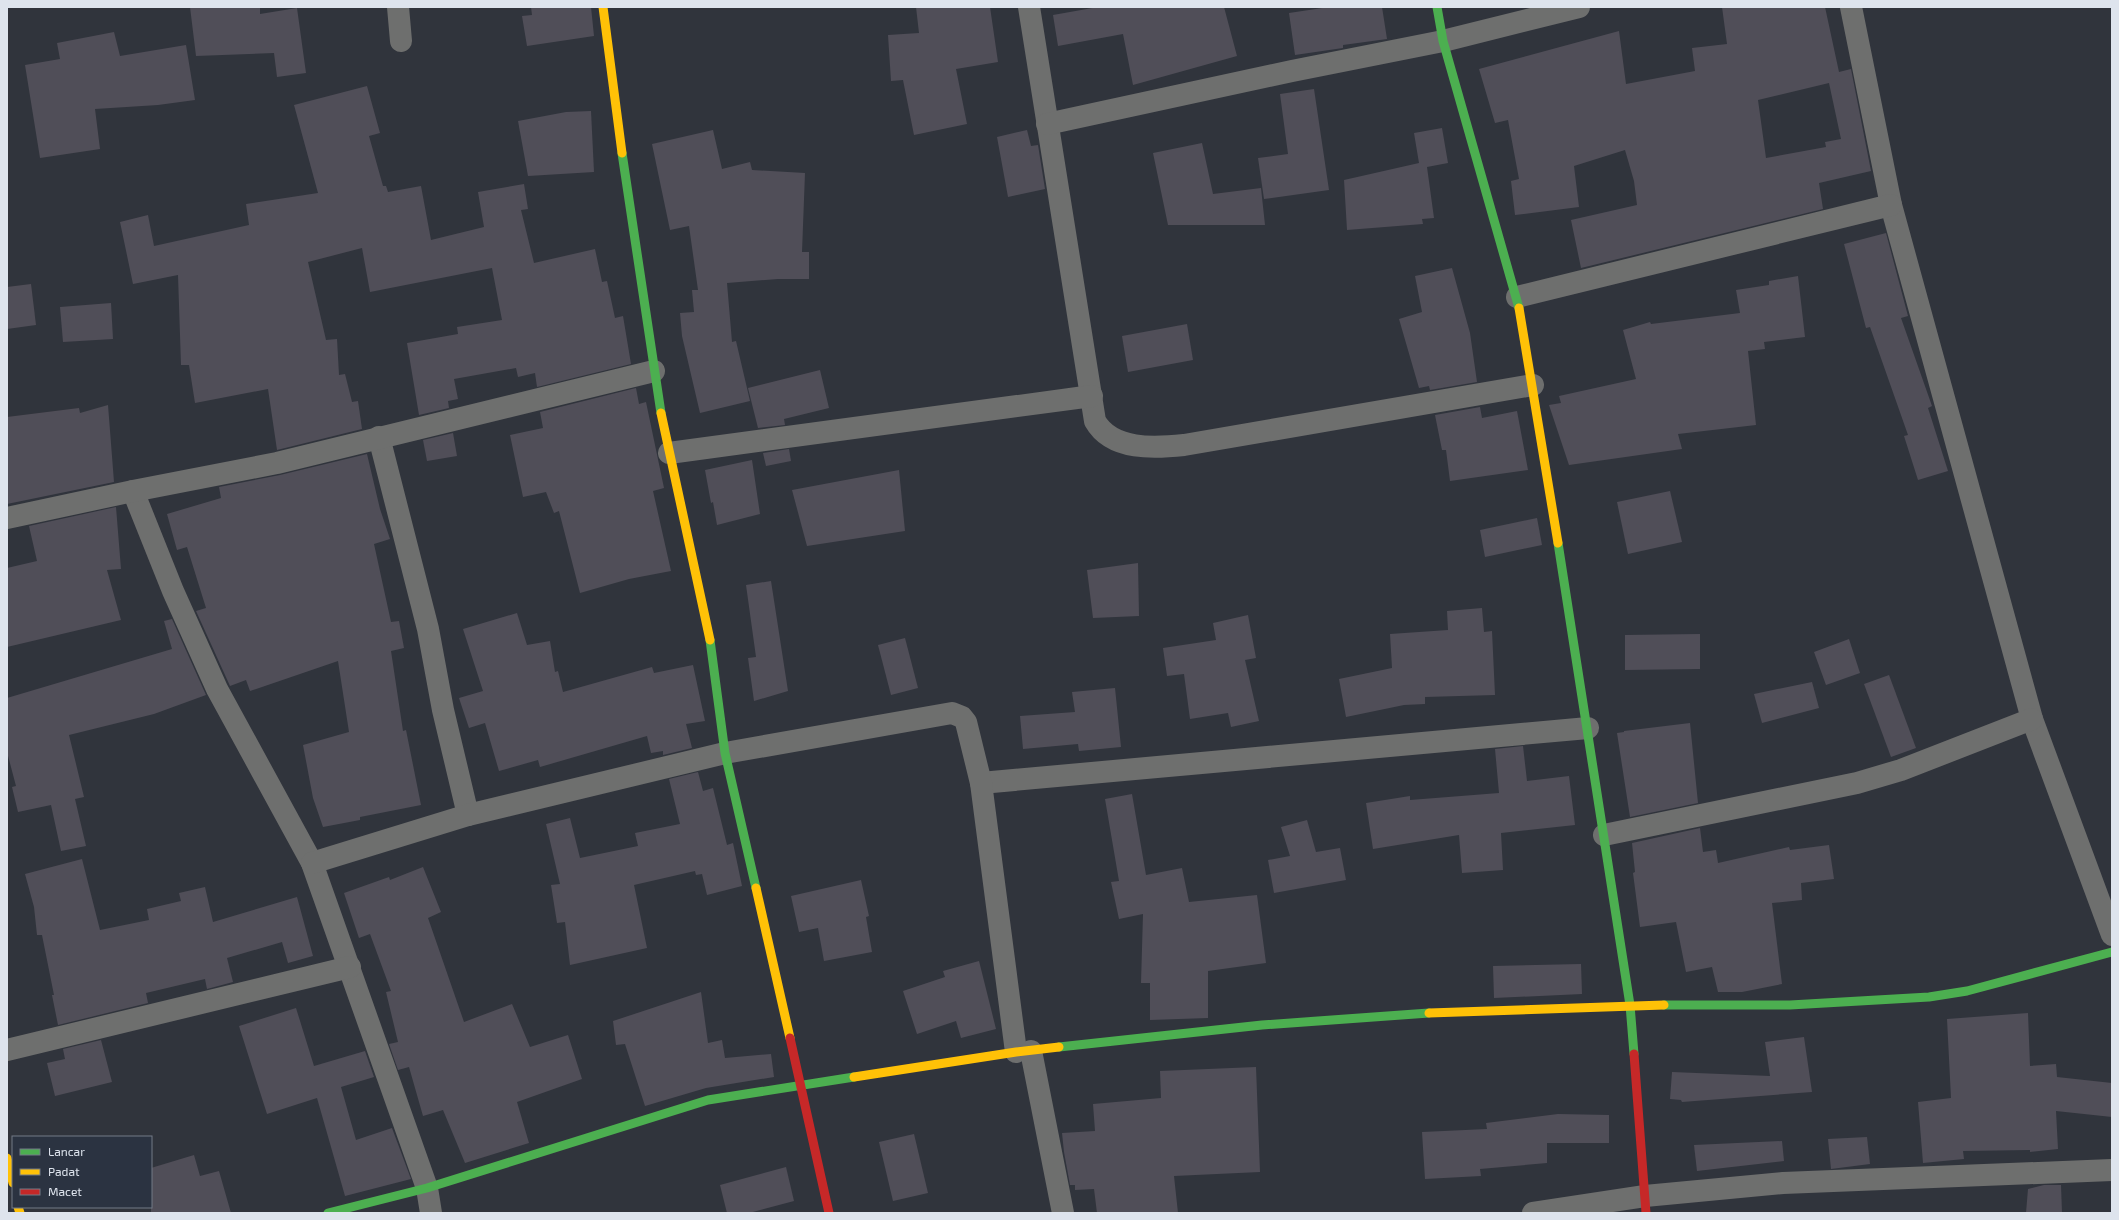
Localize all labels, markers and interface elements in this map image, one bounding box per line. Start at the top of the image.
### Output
legend [12,1136,152,1208]
text: Lancar [48,1144,85,1158]
text: Padat [48,1164,80,1178]
text: Macet [48,1184,82,1198]

